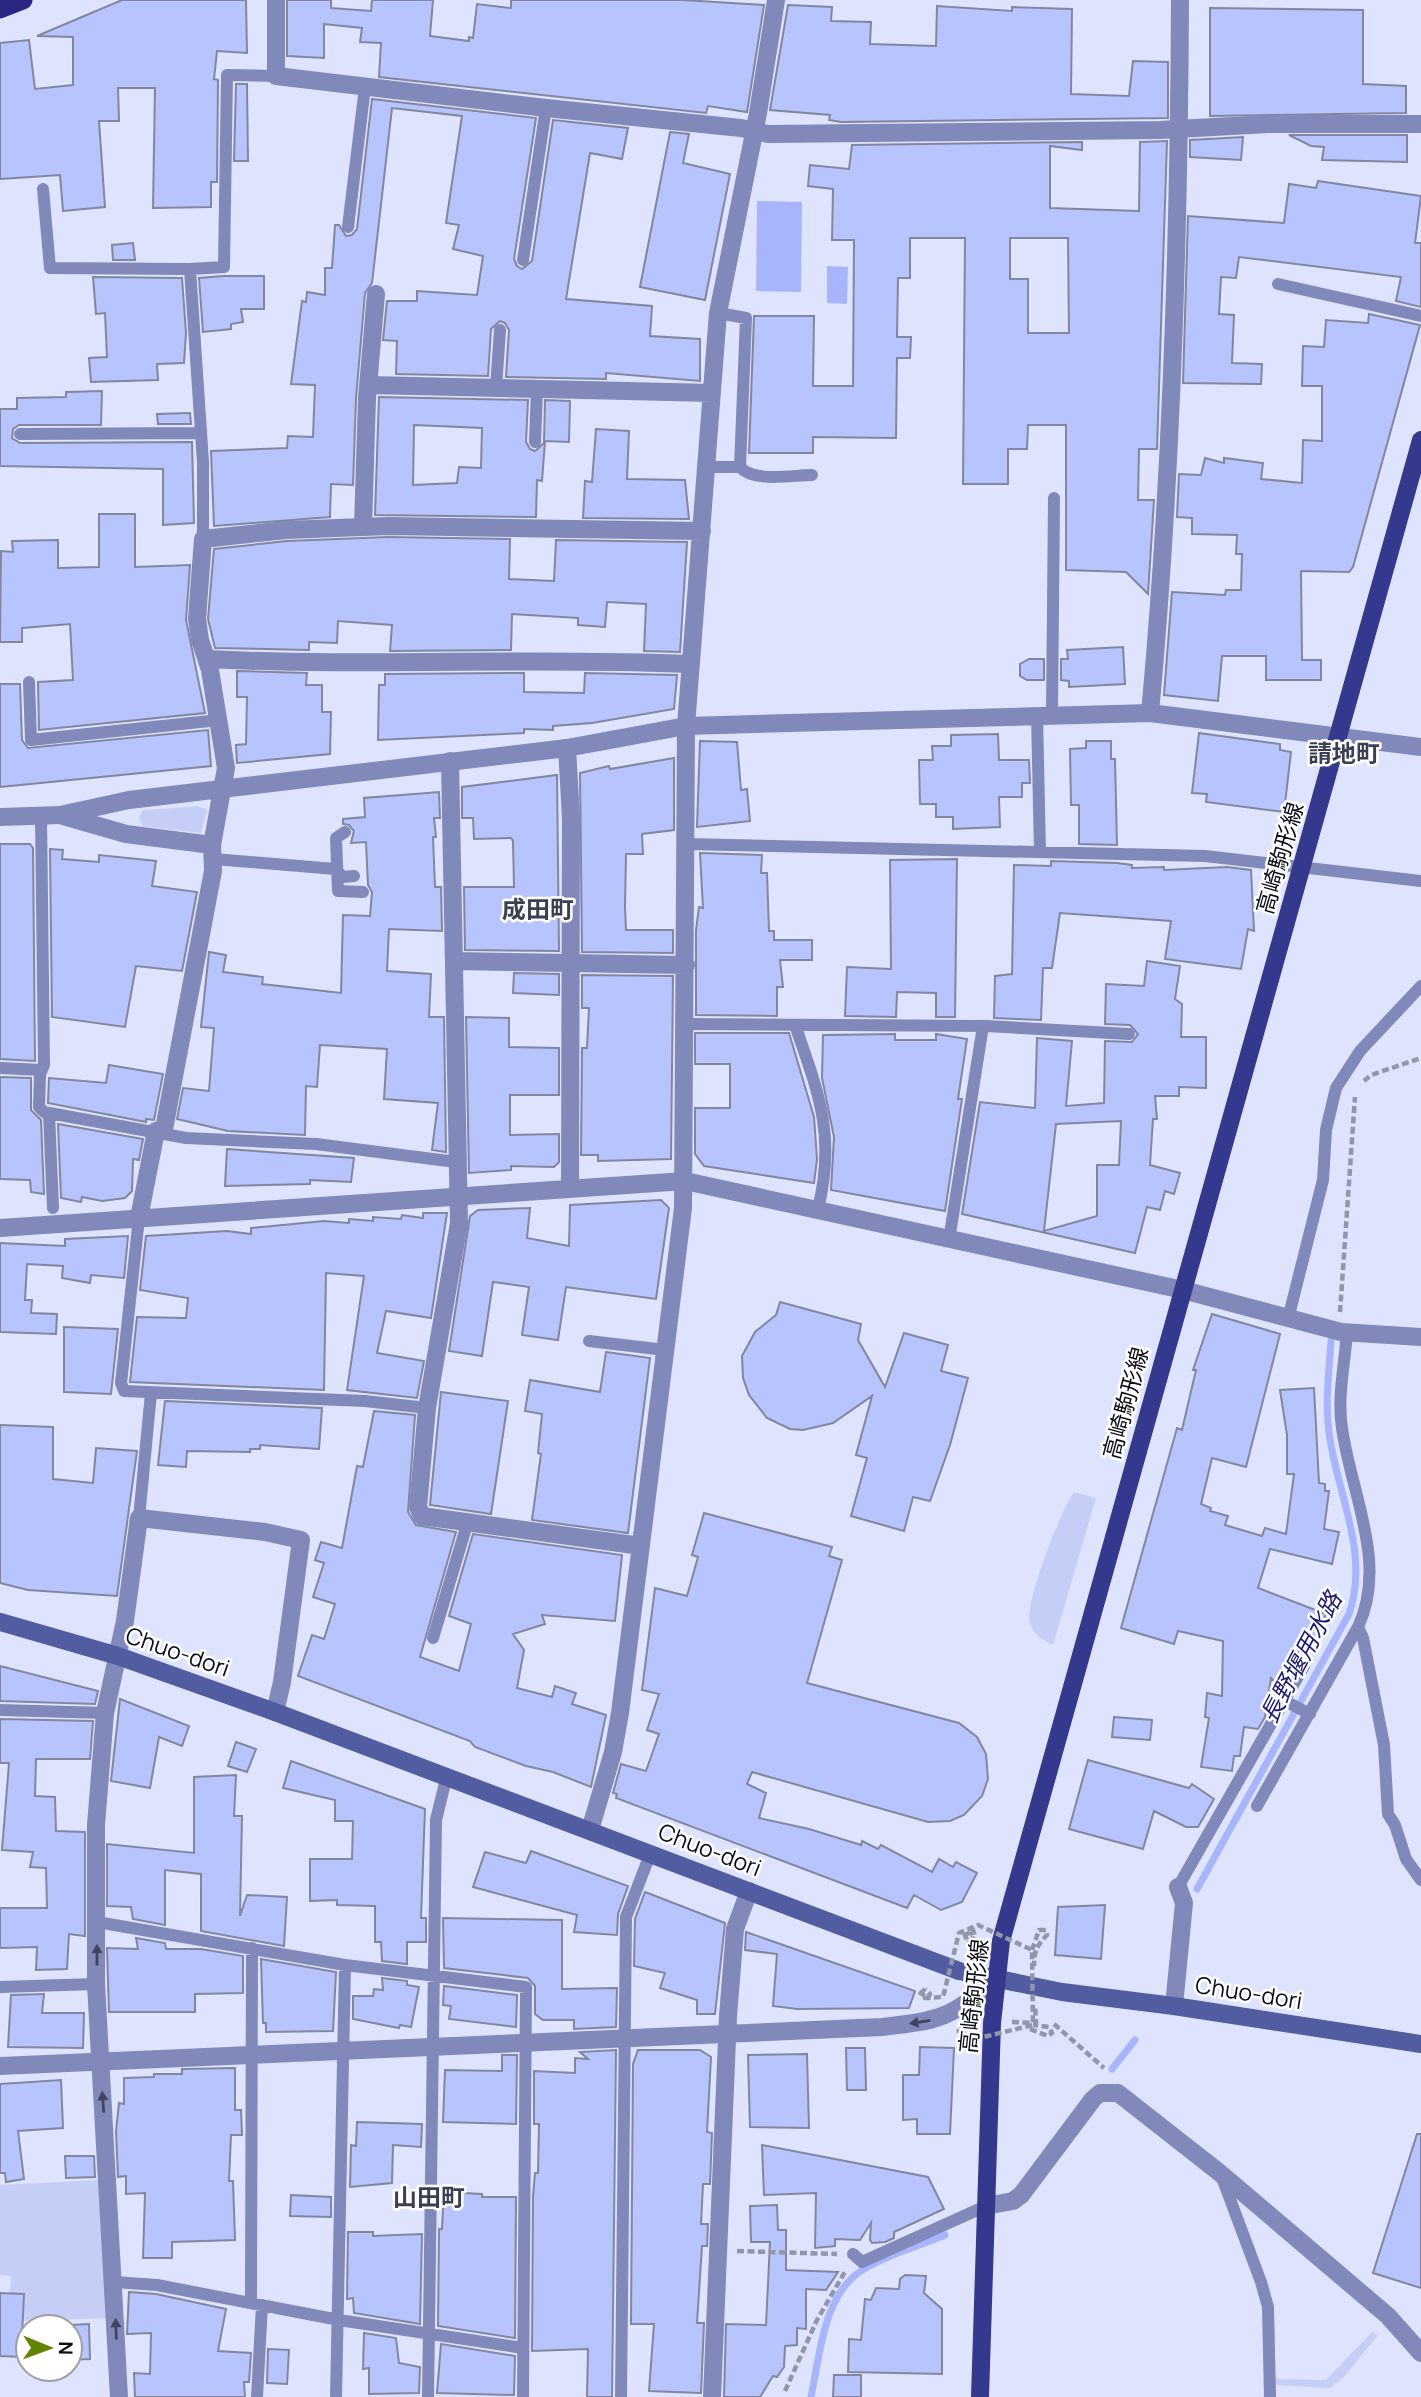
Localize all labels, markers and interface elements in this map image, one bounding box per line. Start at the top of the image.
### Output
district label: 請地町 [1308,736,1380,769]
street label: 高崎駒形線 [1248,798,1310,918]
district label: 成田町 [502,892,574,925]
street label: 高崎駒形線 [1095,1343,1155,1463]
water label: 長野堰用水路 [1252,1584,1349,1728]
street label: Chuo-dori [122,1618,234,1684]
street label: Chuo-dori [654,1815,766,1883]
street label: 高崎駒形線 [951,1937,995,2055]
one-way arrow [91,1943,102,1965]
street label: Chuo-dori [1193,1968,1305,2016]
one-way arrow [909,2017,931,2028]
one-way arrow [97,2091,108,2113]
district label: 山田町 [393,2180,465,2213]
north arrow [14,2313,84,2383]
one-way arrow [111,2318,122,2340]
text: N [53,2341,79,2355]

